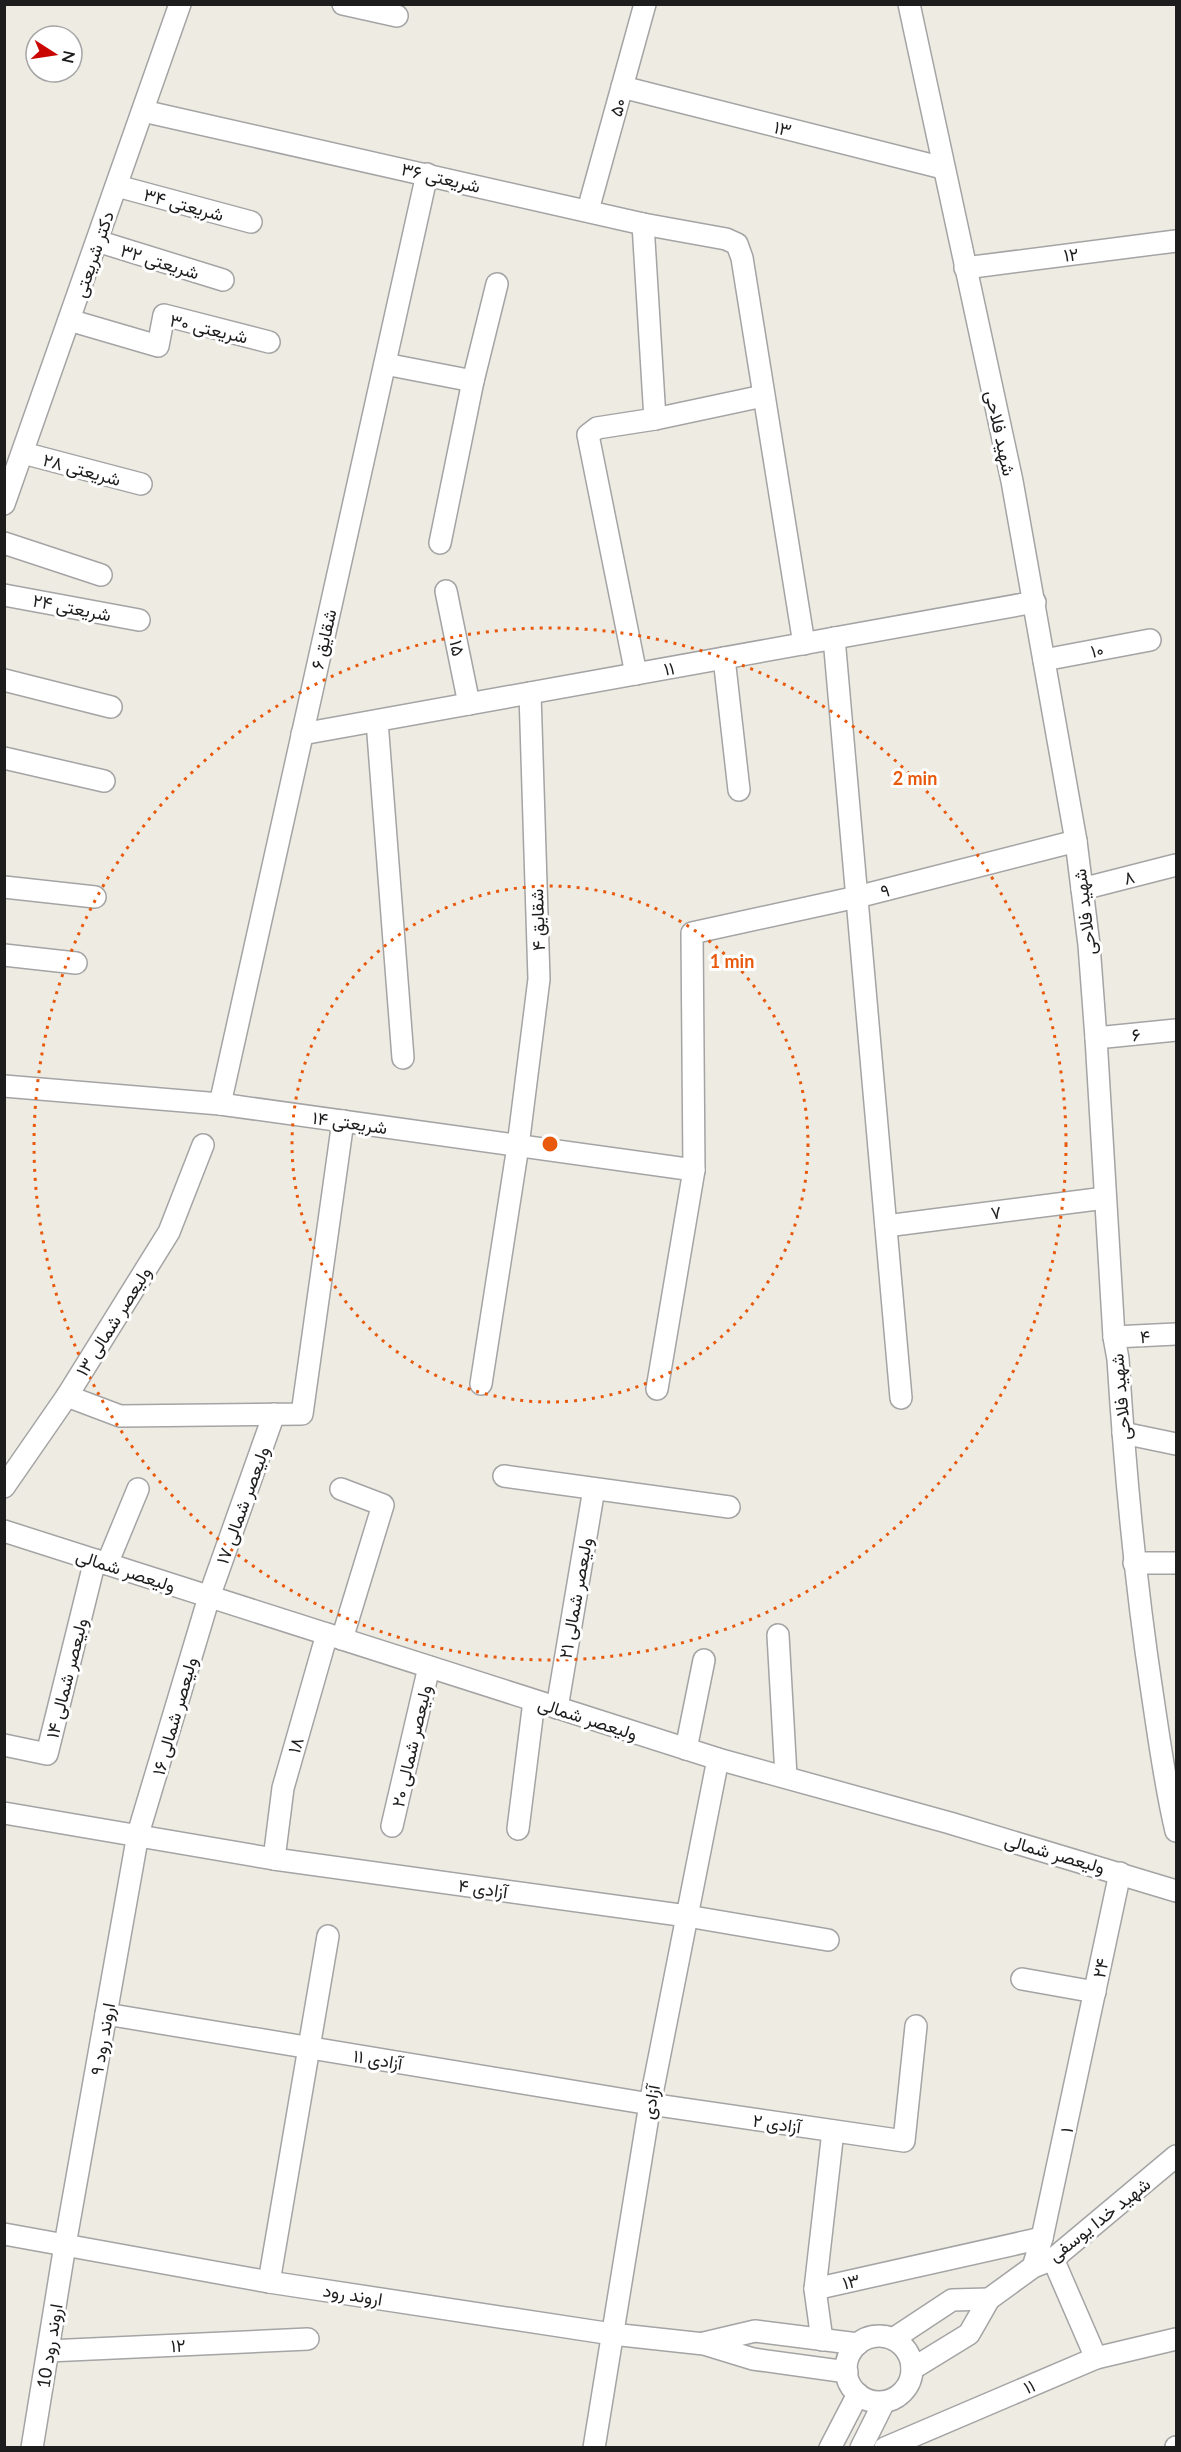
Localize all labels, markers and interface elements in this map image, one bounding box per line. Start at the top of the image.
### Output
north arrow [24,24,84,84]
text: N [59,49,80,65]
street label: ۵۰ [604,95,630,119]
street label: ۱۳ [772,115,794,141]
street label: شریعتی ۳۶ [399,157,483,198]
street label: شریعتی ۳۴ [141,183,226,226]
street label: دکتر شریعتی [68,208,119,300]
street label: شریعتی ۳۲ [118,239,202,284]
street label: ۱۲ [1062,242,1080,266]
street label: شریعتی ۳۰ [168,308,250,349]
street label: شهید فلاحی [980,388,1021,478]
street label: شریعتی ۲۸ [40,448,123,491]
street label: شریعتی ۲۴ [31,589,113,626]
street label: شقایق ۶ [305,607,342,671]
street label: ۱۵ [446,638,470,658]
street label: ۱۰ [1089,638,1105,662]
street label: ۱۱ [662,656,676,680]
text: 2 min [893,767,937,789]
street label: ۸ [1121,865,1137,889]
street label: شهید فلاحی [1068,868,1101,956]
street label: ۹ [878,878,892,902]
street label: شقایق ۴ [525,888,550,951]
text: 1 min [710,950,754,972]
street label: ۶ [1130,1023,1142,1045]
street label: شریعتی ۱۴ [311,1106,389,1139]
centre of rings [540,1134,560,1154]
street label: ۷ [989,1200,1003,1224]
street label: ولیعصر شمالی ۱۳ [71,1262,156,1380]
street label: ۴ [1139,1325,1151,1347]
street label: شهید فلاحی [1105,1353,1136,1441]
street label: ولیعصر شمالی ۱۷ [211,1443,274,1567]
street label: ولیعصر شمالی ۲۱ [554,1536,597,1660]
street label: ولیعصر شمالی [73,1544,178,1597]
street label: ولیعصر شمالی ۱۴ [40,1616,93,1741]
street label: ولیعصر شمالی ۱۶ [147,1654,202,1778]
street label: ولیعصر شمالی ۲۰ [386,1683,437,1809]
street label: ولیعصر شمالی [535,1692,640,1745]
street label: ۱۸ [282,1734,308,1756]
street label: ولیعصر شمالی [1002,1828,1108,1879]
street label: آزادی ۴ [457,1874,511,1904]
street label: ۲۴ [1087,1956,1113,1980]
street label: اروند رود ۹ [85,2001,120,2077]
street label: آزادی ۱۱ [352,2044,406,2075]
street label: آزادی [636,2081,665,2121]
street label: آزادی ۲ [751,2109,804,2139]
street label: ۱ [1055,2125,1077,2135]
street label: شهید خدا یوسفی [1043,2172,1155,2267]
street label: ۱۳ [840,2268,862,2294]
street label: اروند رود [322,2278,384,2311]
street label: اروند رود 10 [31,2302,68,2390]
street label: ۱۲ [170,2334,186,2356]
street label: ۱۱ [1020,2374,1038,2398]

